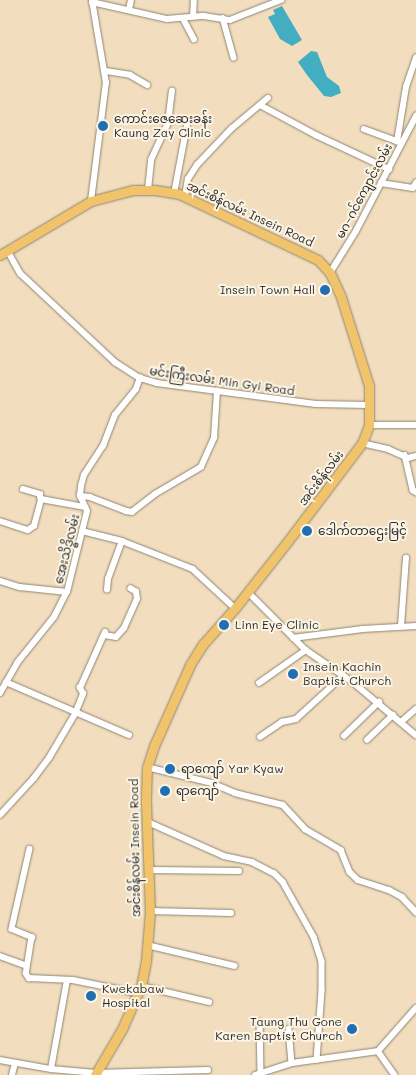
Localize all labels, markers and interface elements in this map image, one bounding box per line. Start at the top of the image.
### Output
place label: ကောင်းဇေဆေးခန်း Kaung Zay Clinic [114,112,212,140]
marker: ကောင်းဇေဆေးခန်း Kaung Zay Clinic [96,119,110,133]
street label: မဂ~ဂင်ကျောင်းလမ်း [333,141,395,241]
street label: အင်းစိန်လမ်း Insein Road [184,178,316,250]
place label: Insein Town Hall [220,283,315,297]
marker: Insein Town Hall [319,284,331,296]
street label: မင်းကြီးလမ်း Min Gyi Road [149,364,295,398]
street label: အင်းစိန်လမ်း [296,448,346,508]
street label: အေးသိဒ္ဓိလမ်း [51,513,83,585]
marker: ဒေါက်တာဌေးမြင့် [300,524,314,538]
place label: ဒေါက်တာဌေးမြင့် [318,524,407,538]
marker: Linn Eye Clinic [217,618,231,632]
place label: Linn Eye Clinic [235,618,319,632]
place label: Insein Kachin Baptist Church [303,660,391,688]
marker: Insein Kachin Baptist Church [287,668,299,680]
marker: ရာကျော် Yar Kyaw [163,762,177,776]
place label: ရာကျော် Yar Kyaw [181,762,284,776]
street label: အင်းစိန်လမ်း Insein Road [127,779,143,917]
marker: ရာကျော် [158,784,172,798]
place label: ရာကျော် [176,784,219,798]
place label: Kwekabaw Hospital [102,982,164,1010]
marker: Kwekabaw Hospital [84,989,98,1003]
place label: Taung Thu Gone Karen Baptist Church [215,1015,342,1043]
marker: Taung Thu Gone Karen Baptist Church [346,1023,358,1035]

